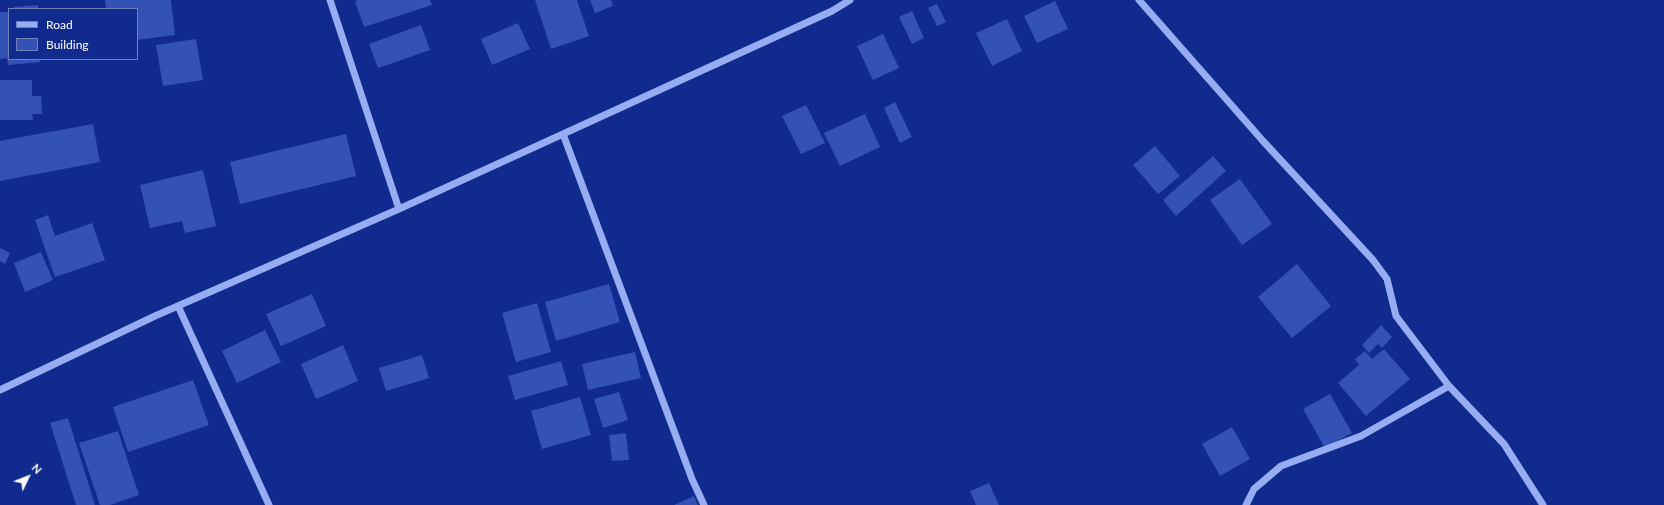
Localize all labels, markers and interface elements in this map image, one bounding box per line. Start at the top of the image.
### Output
legend [8,8,138,60]
text: Road [46,17,73,32]
text: Building [46,37,89,52]
north arrow [8,457,48,497]
text: N [29,461,45,476]

